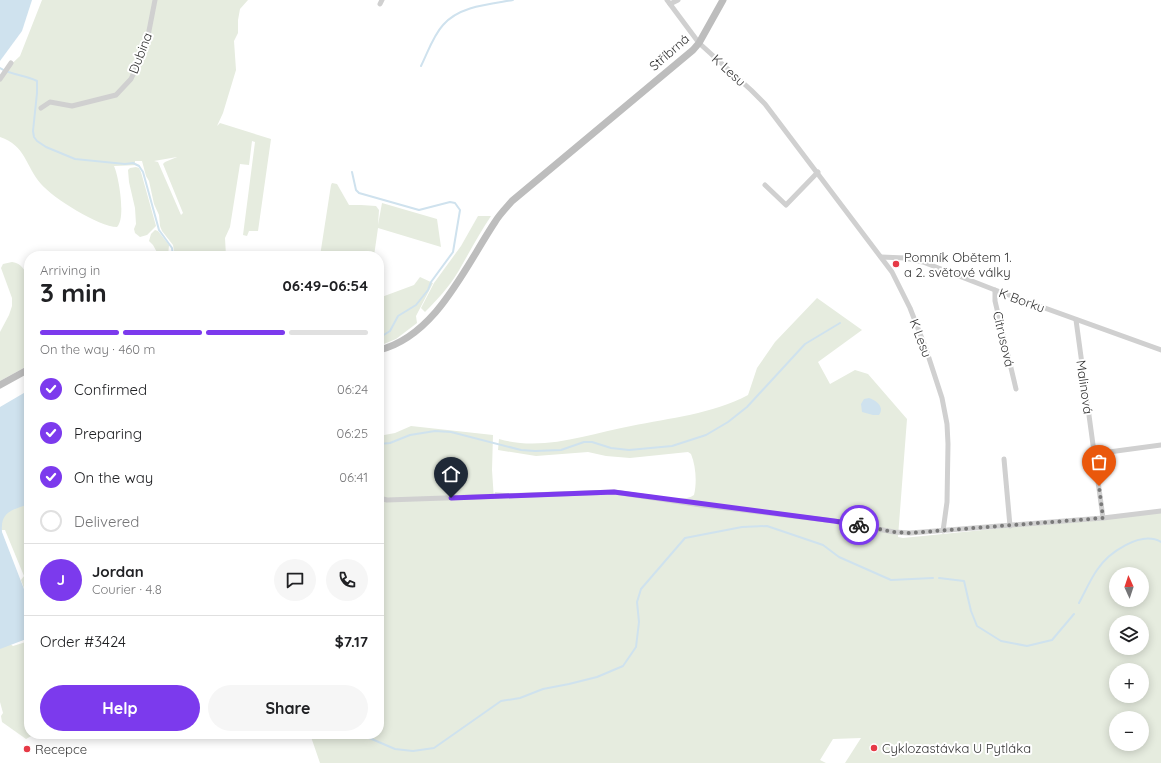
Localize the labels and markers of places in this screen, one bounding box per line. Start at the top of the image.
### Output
place label: Pomník Obětem 1. a 2. světové války [904,249,1012,280]
marker: Pomník Obětem 1. a 2. světové války [891,259,901,269]
pin [1082,445,1116,486]
pin [434,457,468,498]
place label: Cyklozastávka U Pytláka [882,740,1031,756]
place label: Recepce [35,741,87,757]
marker: Cyklozastávka U Pytláka [869,743,879,753]
marker: Recepce [22,744,32,754]

